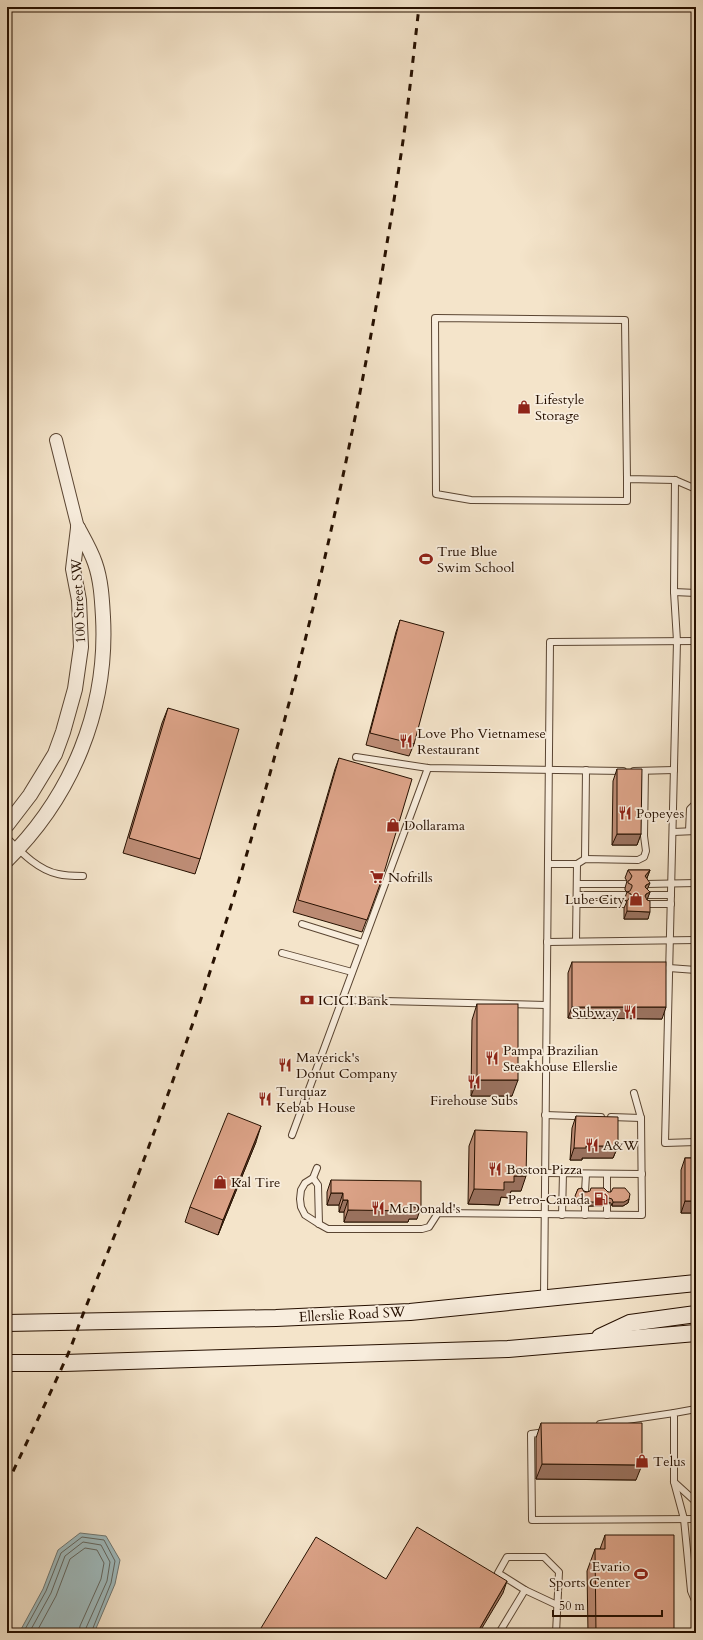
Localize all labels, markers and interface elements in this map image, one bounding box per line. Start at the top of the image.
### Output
place label: Lifestyle Storage [535,390,584,425]
shop icon: Lifestyle Storage [516,399,532,415]
place label: True Blue Swim School [437,542,515,577]
sports icon: True Blue Swim School [418,551,434,567]
street label: 100 Street SW [67,557,90,644]
place label: Love Pho Vietnamese Restaurant [417,724,546,759]
restaurant icon: Love Pho Vietnamese Restaurant [398,733,414,749]
place label: Popeyes [636,804,684,823]
restaurant icon: Popeyes [617,805,633,821]
place label: Dollarama [404,816,465,835]
shop icon: Dollarama [385,817,401,833]
place label: Nofrills [388,868,433,887]
supermarket icon: Nofrills [369,869,385,885]
place label: Lube City [565,890,626,909]
shop icon: Lube City [628,891,644,907]
place label: ICICI Bank [318,991,389,1010]
bank icon: ICICI Bank [299,992,315,1008]
place label: Subway [572,1003,620,1022]
restaurant icon: Subway [622,1004,638,1020]
place label: Pampa Brazilian Steakhouse Ellerslie [503,1041,618,1076]
place label: Maverick's Donut Company [296,1048,398,1083]
restaurant icon: Pampa Brazilian Steakhouse Ellerslie [484,1050,500,1066]
restaurant icon: Maverick's Donut Company [277,1057,293,1073]
restaurant icon: Firehouse Subs [466,1074,482,1090]
place label: Turquaz Kebab House [276,1082,356,1117]
restaurant icon: Turquaz Kebab House [257,1091,273,1107]
place label: Firehouse Subs [430,1091,518,1110]
place label: A&W [603,1136,639,1155]
restaurant icon: A&W [584,1137,600,1153]
place label: Boston Pizza [506,1160,582,1179]
restaurant icon: Boston Pizza [487,1161,503,1177]
place label: Kal Tire [231,1173,280,1192]
shop icon: Kal Tire [212,1174,228,1190]
place label: Petro-Canada [508,1190,590,1209]
fuel station icon: Petro-Canada [593,1191,609,1207]
place label: McDonald's [389,1199,461,1218]
restaurant icon: McDonald's [370,1200,386,1216]
street label: Ellerslie Road SW [298,1302,406,1327]
place label: Telus [653,1452,686,1471]
shop icon: Telus [634,1453,650,1469]
place label: Evario Sports Center [549,1557,631,1592]
sports icon: Evario Sports Center [633,1566,649,1582]
scale bar [553,1592,662,1618]
text: 50 m [559,1598,586,1614]

